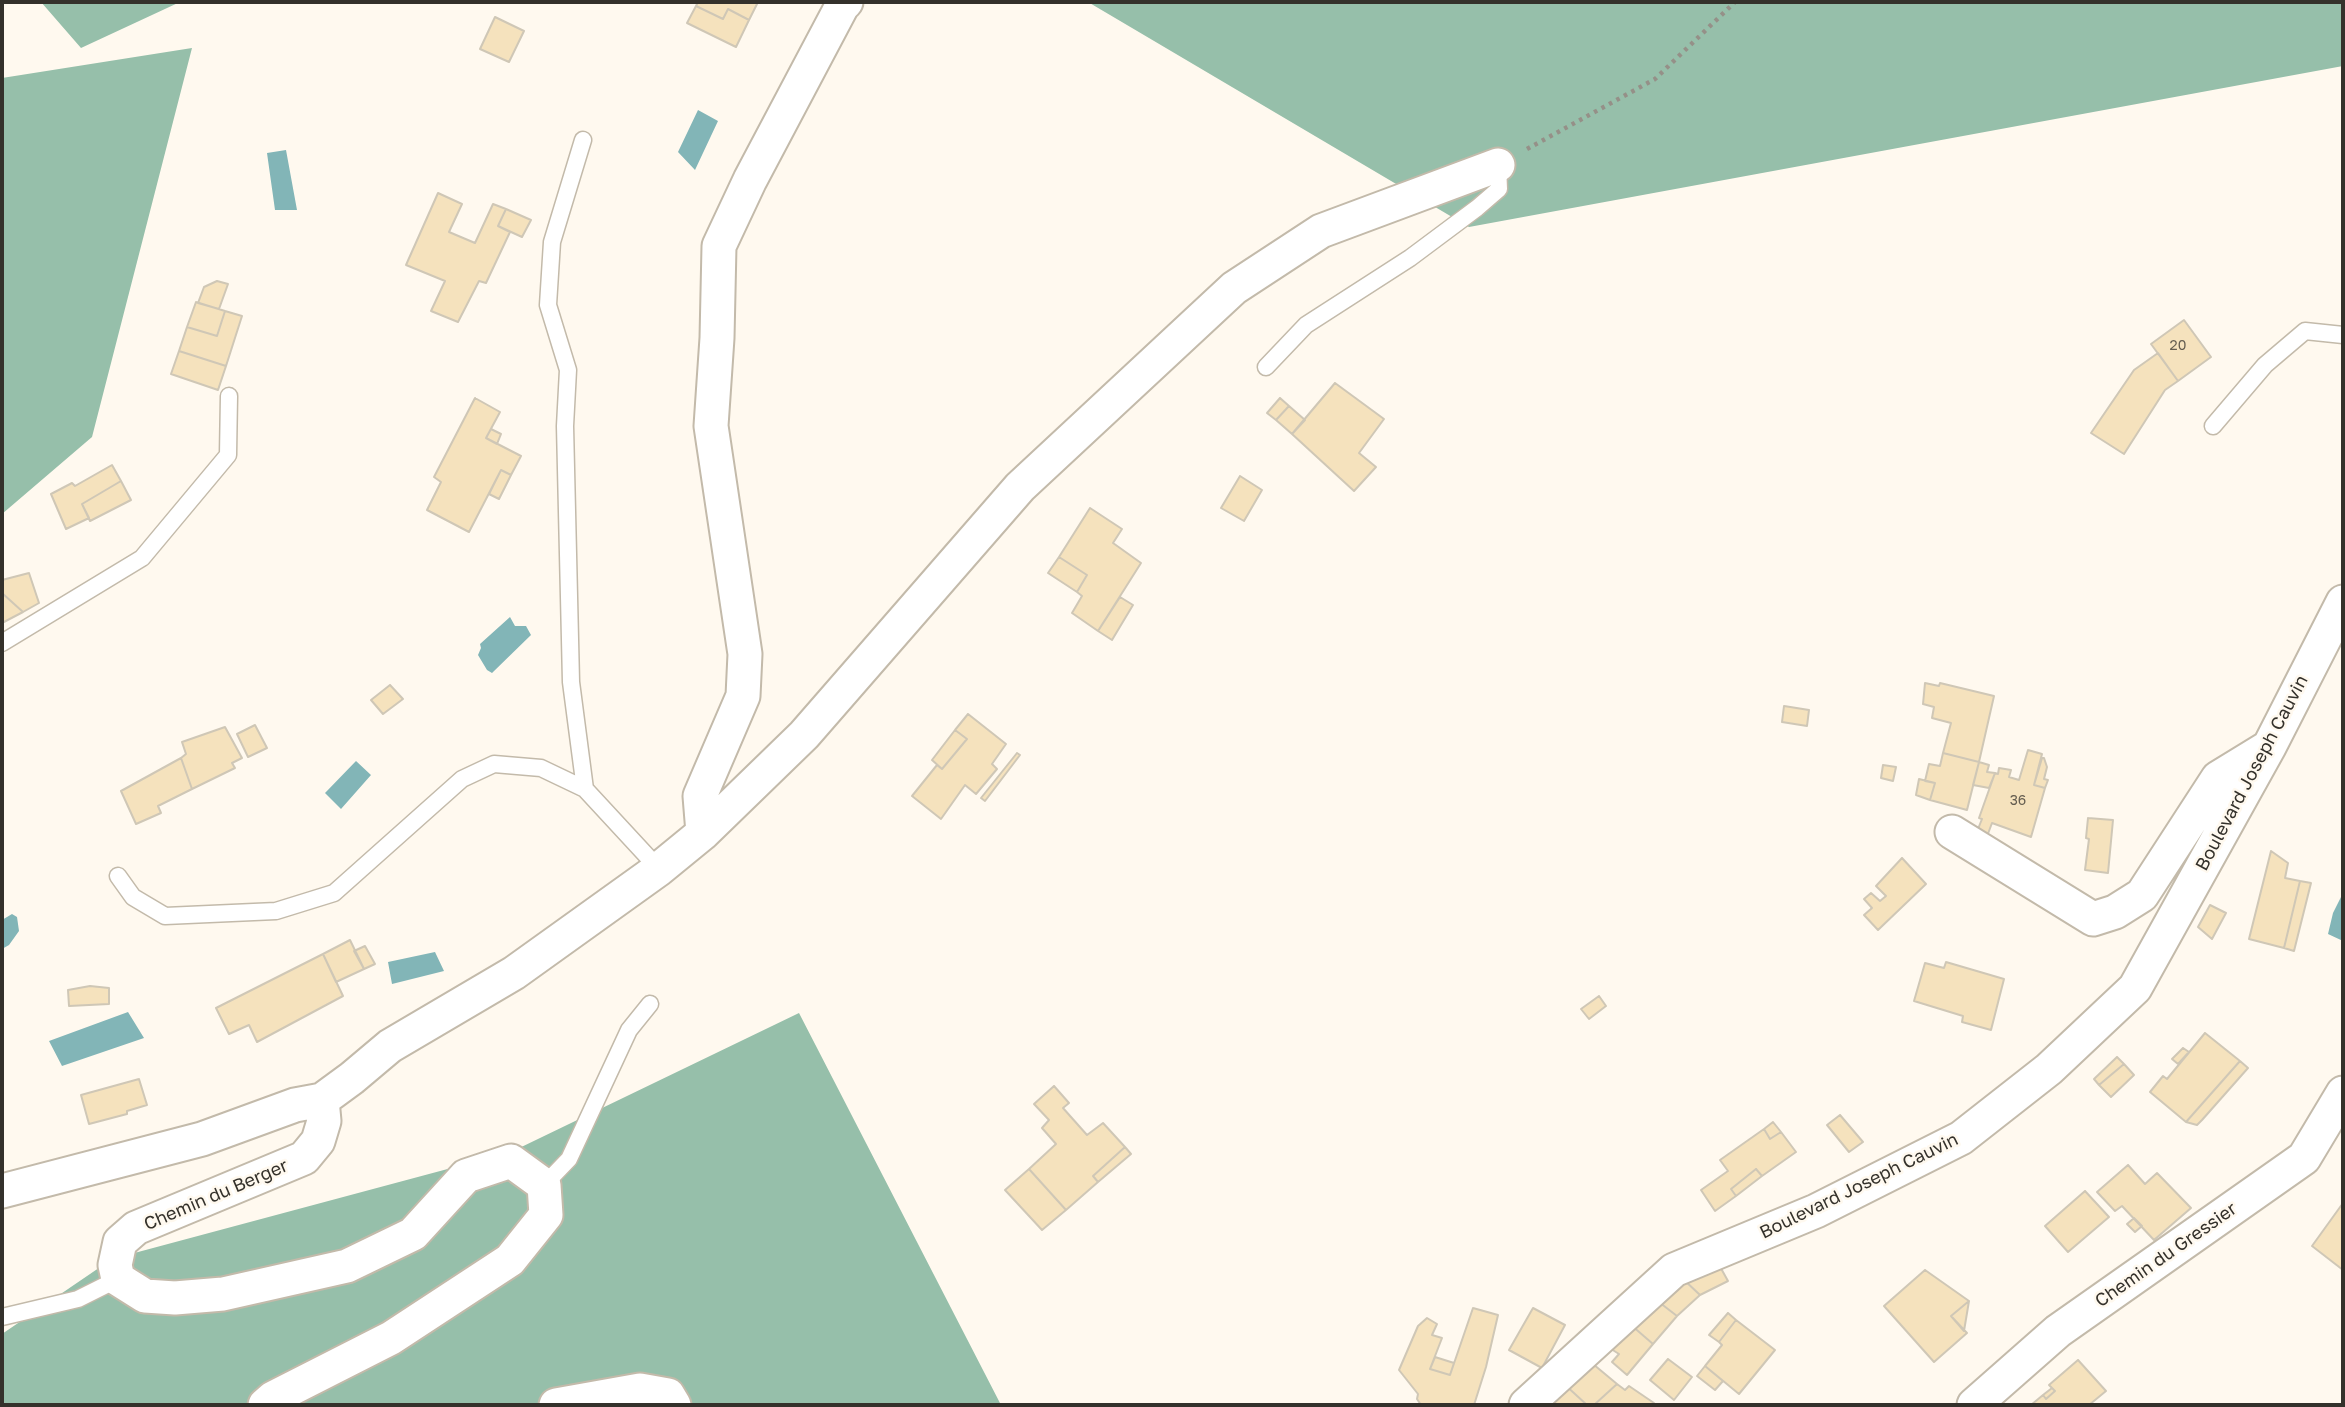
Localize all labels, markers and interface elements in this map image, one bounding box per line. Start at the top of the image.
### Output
house number: 20 [2170,338,2186,354]
street label: Boulevard Joseph Cauvin [2191,672,2313,874]
house number: 36 [2010,793,2026,809]
street label: Boulevard Joseph Cauvin [1756,1128,1962,1244]
street label: Chemin du Berger [141,1155,291,1235]
street label: Chemin du Gressier [2091,1198,2241,1312]

